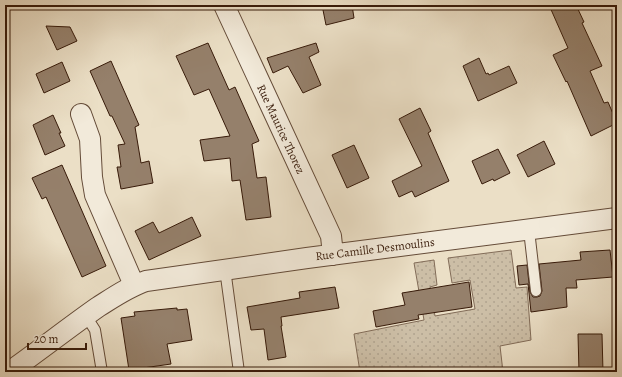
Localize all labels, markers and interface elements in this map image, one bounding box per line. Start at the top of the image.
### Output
street label: Rue Maurice Thorez [253,82,309,176]
street label: Rue Camille Desmoulins [314,234,436,264]
scale bar [28,325,86,351]
text: 20 m [34,331,58,347]

